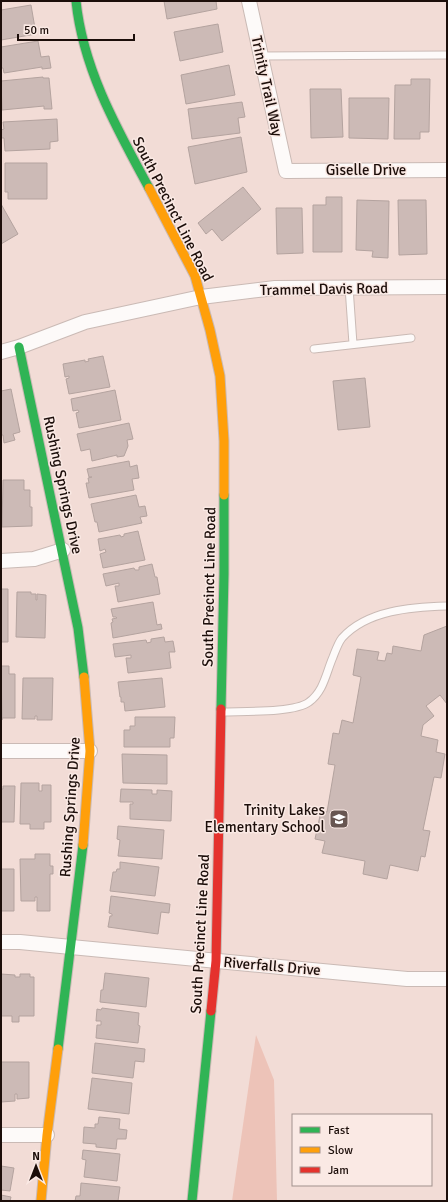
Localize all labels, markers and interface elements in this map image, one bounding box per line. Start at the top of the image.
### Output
scale bar [18,16,134,42]
text: 50 m [24,23,49,38]
street label: Trinity Trail Way [248,34,286,138]
street label: South Precinct Line Road [129,134,217,284]
street label: Giselle Drive [326,161,406,179]
street label: Trammel Davis Road [260,279,388,299]
street label: Rushing Springs Drive [40,414,86,556]
street label: South Precinct Line Road [199,507,219,667]
street label: Rushing Springs Drive [56,736,84,878]
place label: Trinity Lakes Elementary School [204,801,325,836]
school or university icon: Trinity Lakes Elementary School [328,808,350,830]
street label: South Precinct Line Road [187,854,213,1014]
street label: Riverfalls Drive [223,953,321,979]
legend [292,1114,432,1186]
text: Fast [328,1123,349,1138]
text: Slow [328,1143,353,1158]
north arrow [16,1146,56,1186]
text: N [32,1150,40,1163]
text: Jam [328,1163,349,1178]

